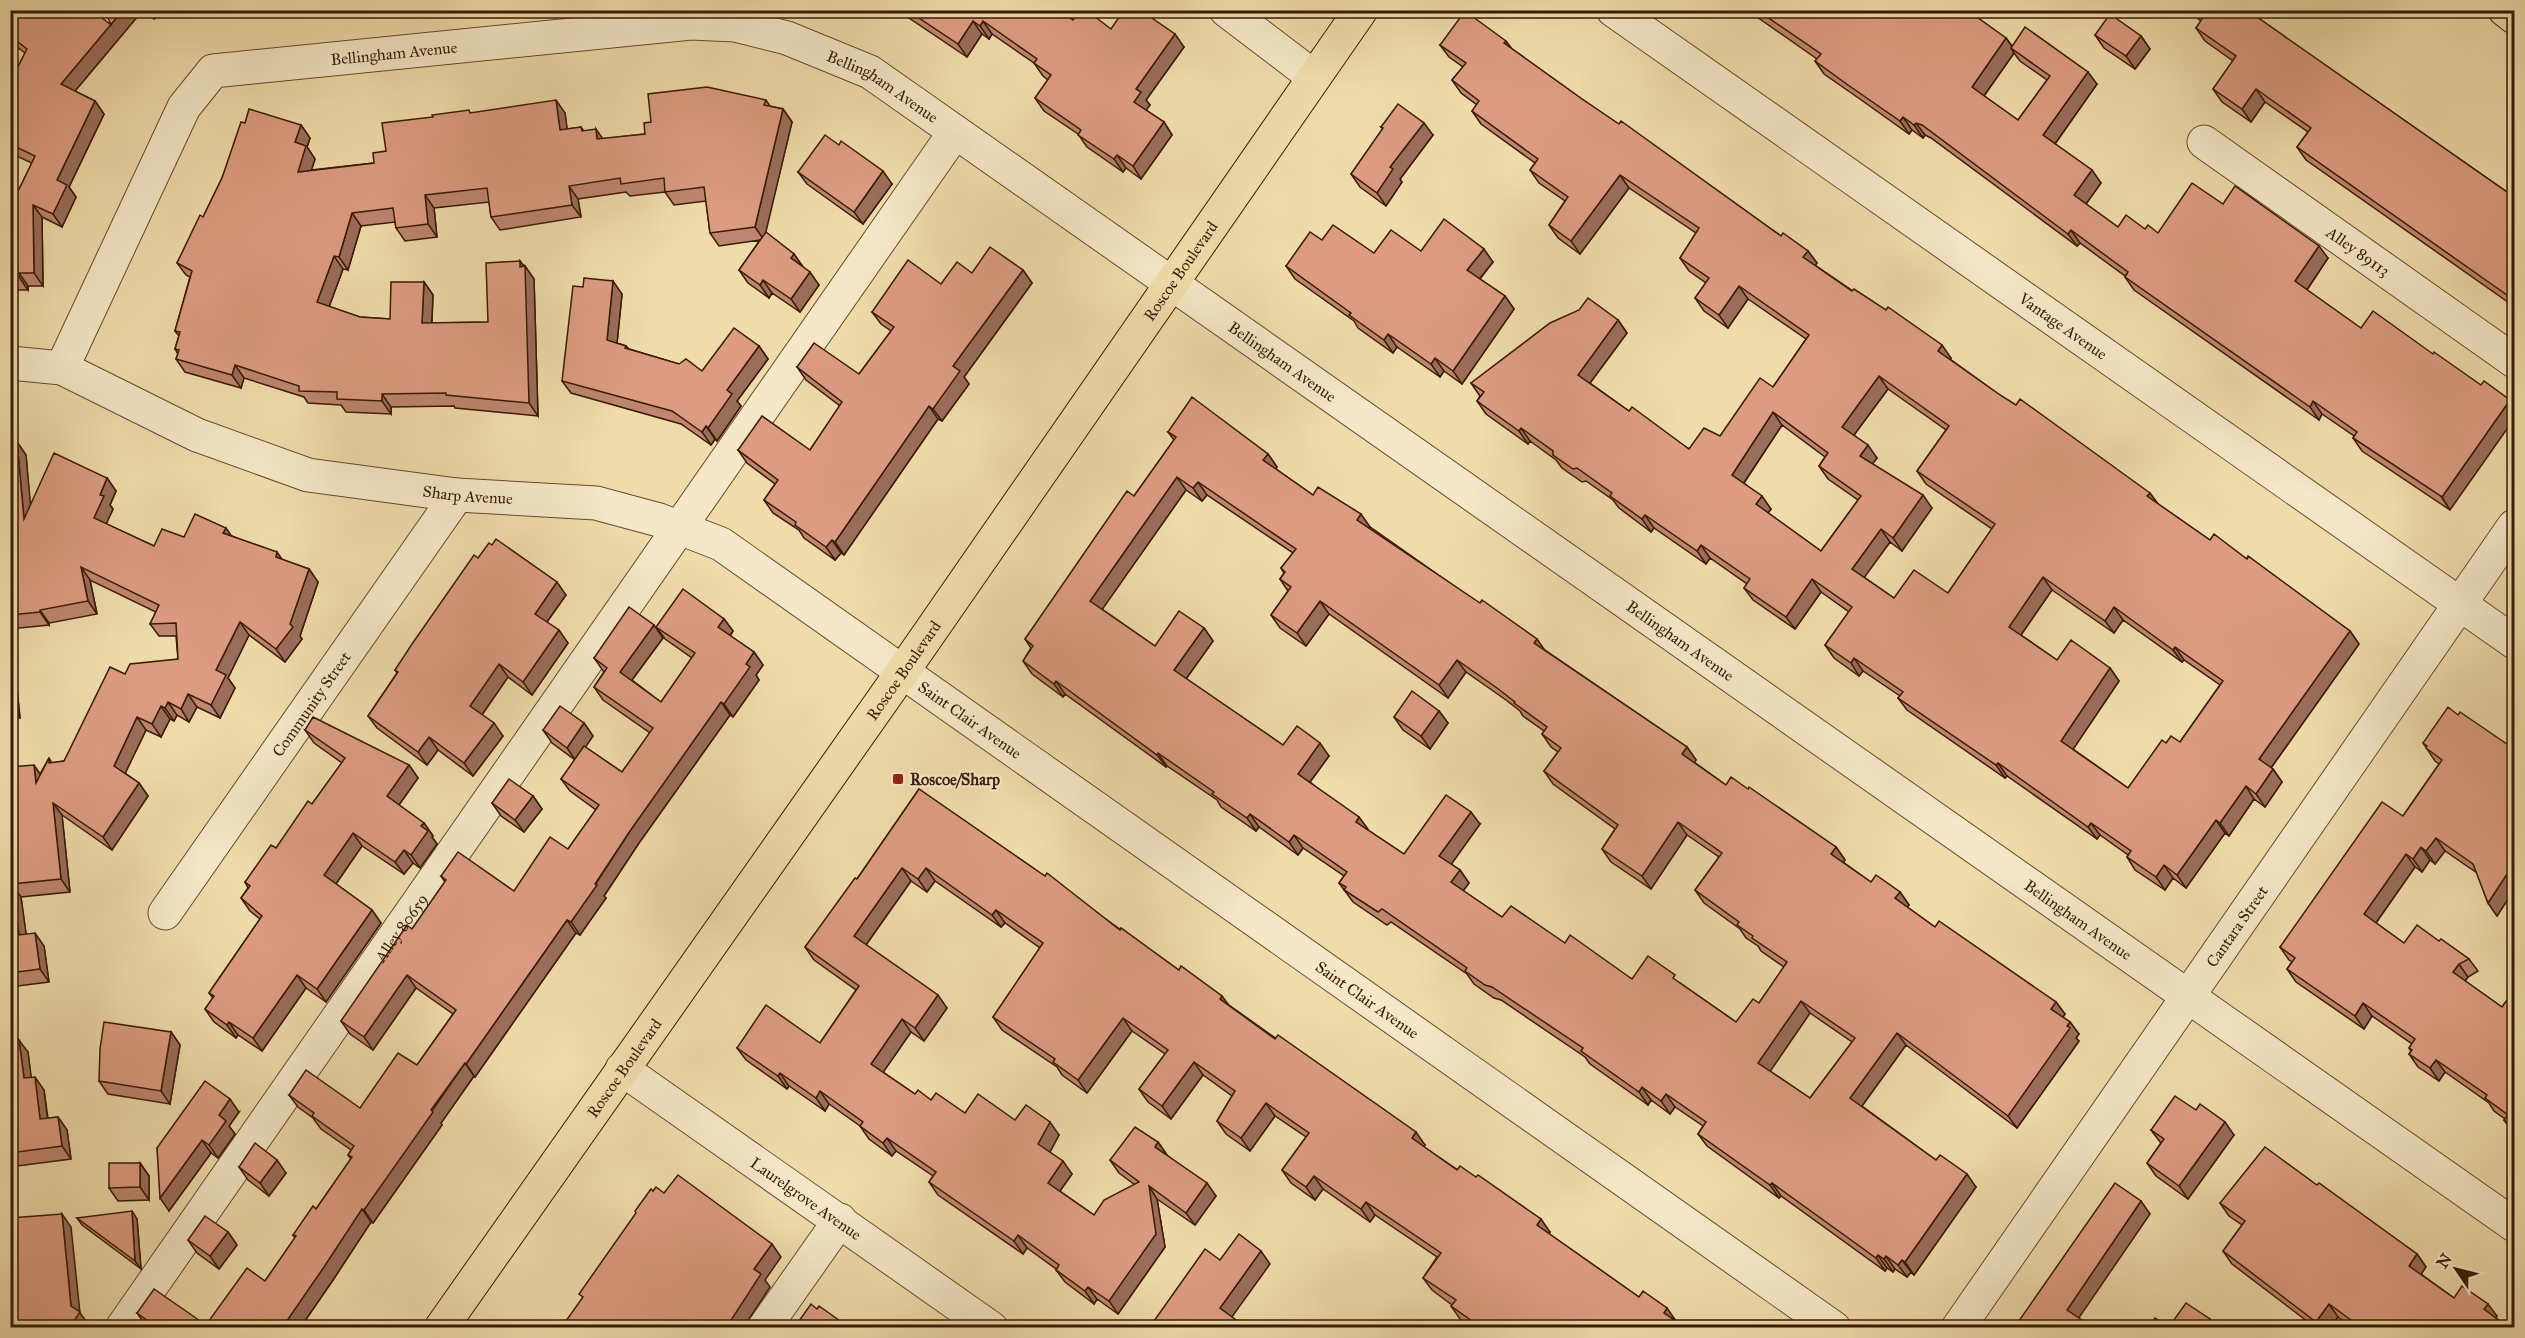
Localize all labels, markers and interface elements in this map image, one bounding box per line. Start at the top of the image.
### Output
street label: Bellingham Avenue [330,38,458,69]
street label: Bellingham Avenue [824,46,942,127]
street label: Roscoe Boulevard [1140,218,1222,325]
street label: Alley 89113 [2322,222,2393,280]
street label: Vantage Avenue [2014,288,2111,364]
street label: Bellingham Avenue [1225,317,1340,406]
street label: Sharp Avenue [421,481,514,508]
street label: Bellingham Avenue [1623,597,1738,685]
street label: Roscoe Boulevard [863,617,945,724]
street label: Community Street [268,648,355,760]
street label: Saint Clair Avenue [915,677,1025,763]
place label: Roscoe/Sharp [910,770,1000,790]
marker: Roscoe/Sharp [891,772,905,786]
street label: Bellingham Avenue [2021,876,2136,964]
street label: Cantara Street [2202,882,2272,971]
street label: Alley 80659 [370,890,432,966]
street label: Saint Clair Avenue [1312,957,1423,1043]
street label: Roscoe Boulevard [583,1015,666,1121]
street label: Laurelgrove Avenue [747,1153,865,1244]
north arrow [2426,1239,2486,1299]
text: N [2432,1249,2456,1272]

